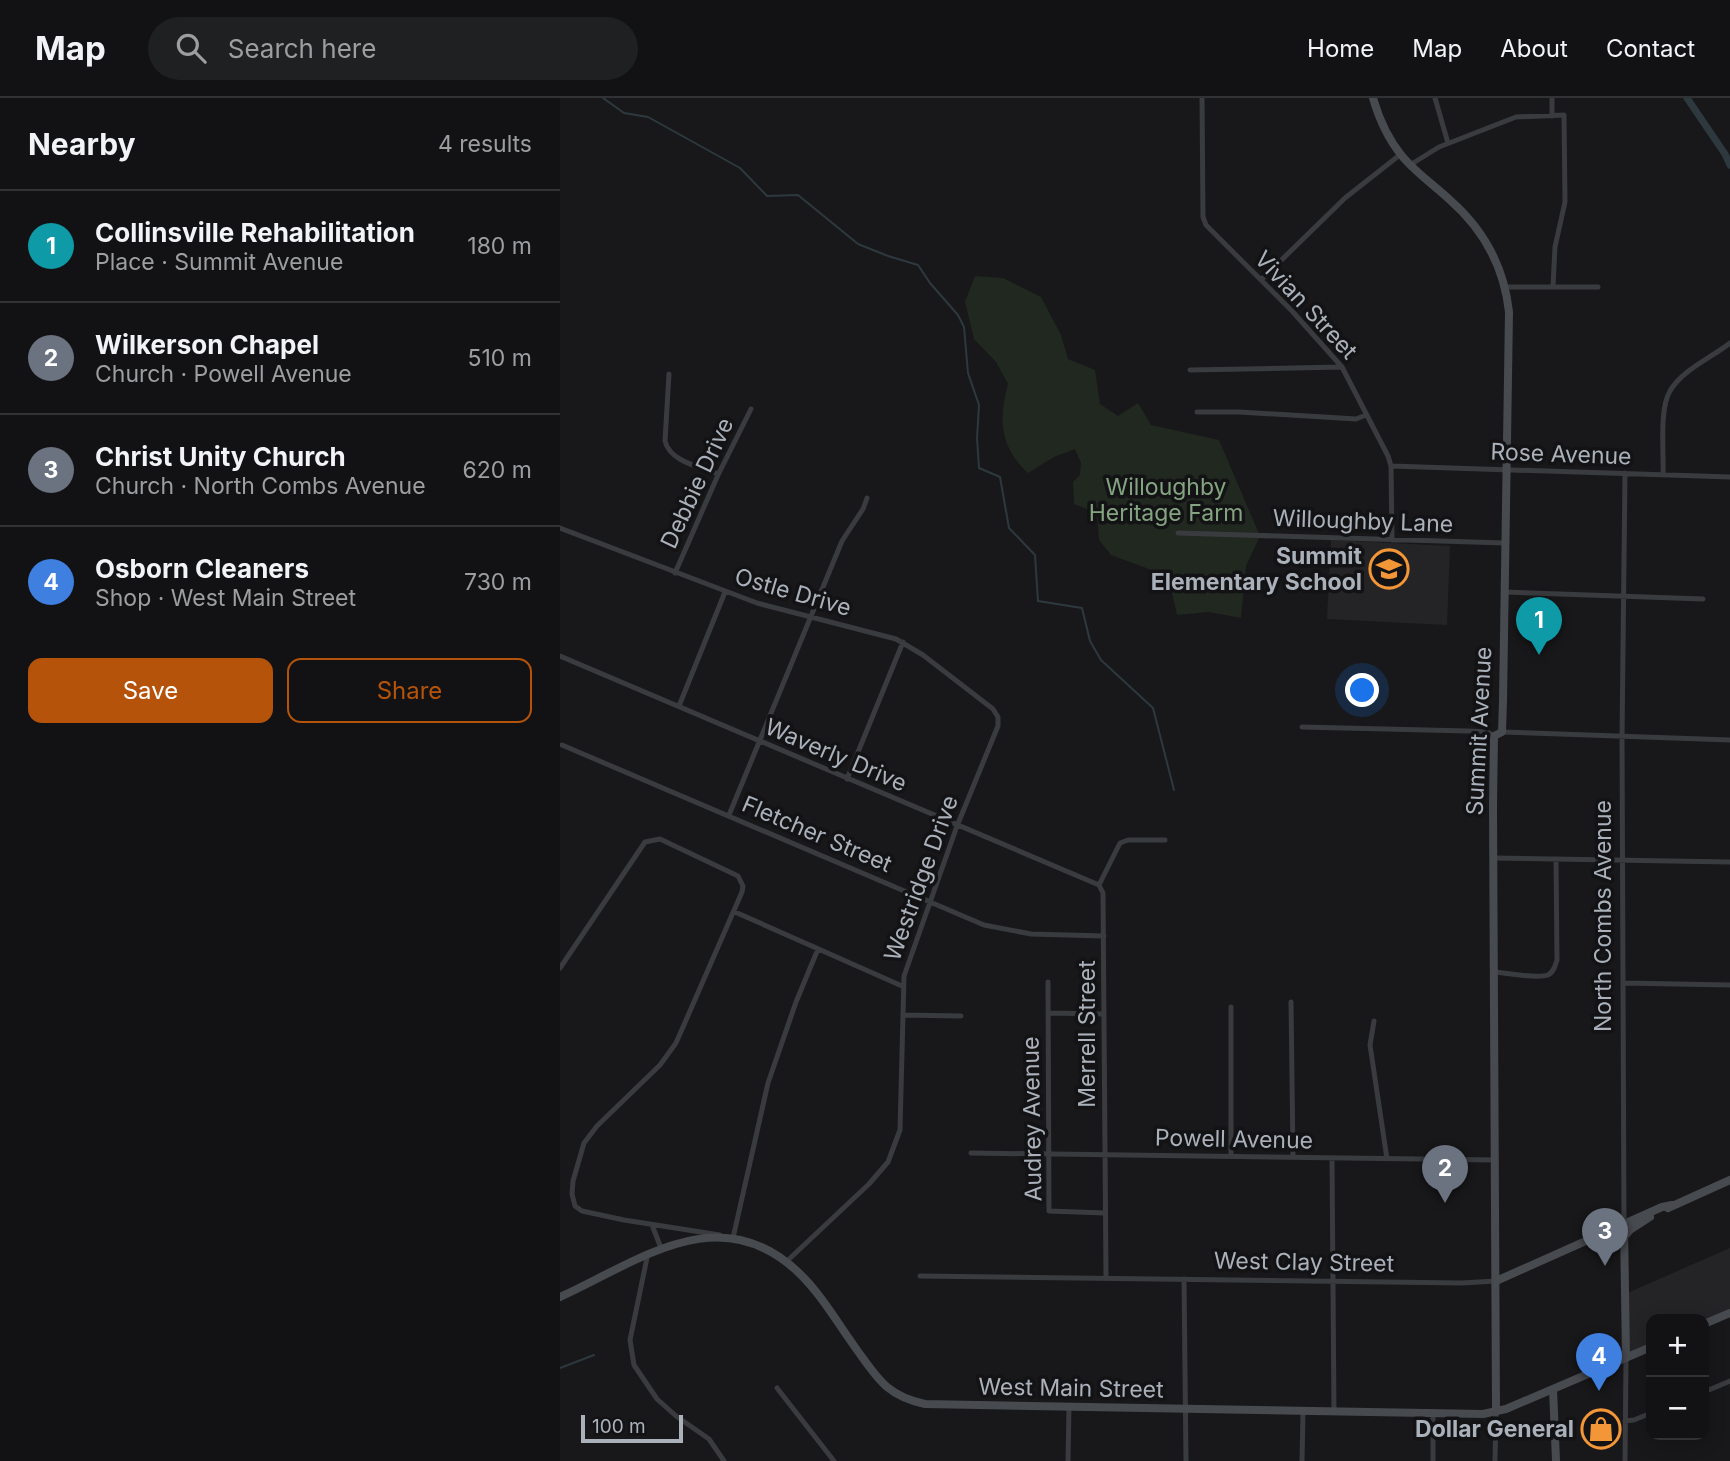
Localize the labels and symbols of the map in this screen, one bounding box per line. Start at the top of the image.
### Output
street label: Vivian Street [1249,245,1364,365]
street label: Debbie Drive [655,413,739,553]
street label: Rose Avenue [1490,438,1632,470]
park label: Willoughby Heritage Farm [1089,473,1243,527]
street label: Willoughby Lane [1272,504,1454,538]
place label: Summit Elementary School [1151,542,1363,596]
school or university icon: Summit Elementary School [1368,548,1410,590]
street label: Ostle Drive [732,562,854,622]
pin: 1 [1516,597,1562,655]
street label: Summit Avenue [1461,646,1497,816]
your location [1345,673,1379,707]
street label: Waverly Drive [761,713,911,797]
street label: Fletcher Street [738,790,897,878]
street label: Westridge Drive [878,791,964,965]
street label: North Combs Avenue [1589,800,1617,1032]
street label: Merrell Street [1073,960,1101,1108]
street label: Audrey Avenue [1017,1036,1047,1202]
street label: Powell Avenue [1155,1124,1313,1154]
pin: 2 [1422,1145,1468,1203]
pin: 3 [1582,1208,1628,1266]
street label: West Clay Street [1214,1246,1395,1278]
pin: 4 [1576,1333,1622,1391]
street label: West Main Street [978,1372,1164,1404]
shop icon: Dollar General [1580,1408,1622,1450]
scale bar [581,1412,682,1444]
place label: Dollar General [1415,1415,1574,1443]

